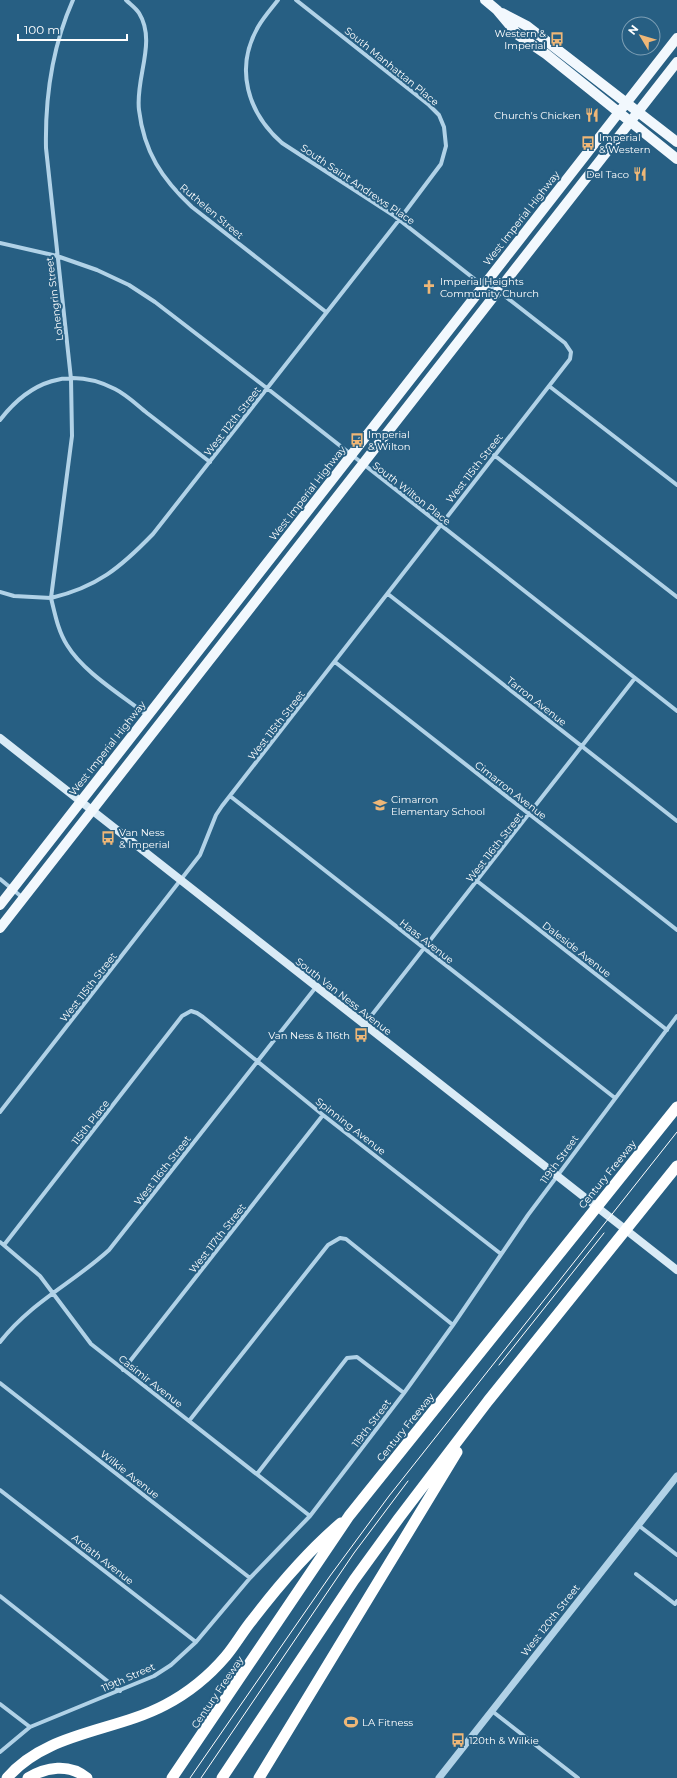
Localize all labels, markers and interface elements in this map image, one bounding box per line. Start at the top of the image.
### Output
scale bar [18,16,127,42]
north arrow [621,16,661,56]
text: 100 m [24,22,60,37]
text: N [625,22,641,38]
street label: South Manhattan Place [342,24,442,109]
place label: Western & Imperial [495,27,546,52]
bus stop icon: Western & Imperial [549,31,565,47]
restaurant icon: Church's Chicken [584,107,600,123]
place label: Church's Chicken [494,109,581,122]
place label: Imperial & Western [599,131,650,156]
bus stop icon: Imperial & Western [580,135,596,151]
street label: South Saint Andrews Place [298,141,417,228]
restaurant icon: Del Taco [632,166,648,182]
street label: West Imperial Highway [480,168,563,268]
place label: Del Taco [586,168,629,181]
street label: Ruthelen Street [177,181,246,242]
street label: Lohengrin Street [43,256,66,342]
place label: Imperial Heights Community Church [440,275,539,300]
church icon: Imperial Heights Community Church [421,279,437,295]
street label: West 112th Street [201,384,264,459]
place label: Imperial & Wilton [368,428,410,453]
street label: West 115th Street [443,431,506,506]
bus stop icon: Imperial & Wilton [349,432,365,448]
street label: West Imperial Highway [266,443,349,543]
street label: South Wilton Place [370,459,453,528]
street label: Tarron Avenue [504,674,569,729]
street label: West 115th Street [245,688,308,763]
street label: West Imperial Highway [66,698,149,798]
street label: Cimarron Avenue [472,758,549,822]
place label: Cimarron Elementary School [391,793,485,818]
school or university icon: Cimarron Elementary School [372,797,388,813]
street label: West 116th Street [463,810,526,885]
place label: Van Ness & Imperial [119,826,170,851]
bus stop icon: Van Ness & Imperial [100,830,116,846]
street label: Haas Avenue [397,916,456,967]
street label: Daleside Avenue [540,919,614,980]
street label: West 115th Street [57,950,120,1025]
street label: South Van Ness Avenue [293,955,394,1038]
bus stop icon: Van Ness & 116th [353,1027,369,1043]
place label: Van Ness & 116th [268,1029,350,1042]
street label: Spinning Avenue [313,1095,389,1158]
street label: 115th Place [69,1097,112,1147]
street label: 119th Street [537,1132,581,1186]
street label: West 116th Street [131,1133,194,1208]
street label: Century Freeway [576,1137,639,1211]
street label: West 117th Street [186,1201,249,1276]
street label: Casimir Avenue [116,1352,185,1411]
street label: Century Freeway [374,1390,437,1464]
street label: 119th Street [349,1397,394,1450]
street label: Wilkie Avenue [98,1447,162,1501]
street label: Ardath Avenue [69,1531,136,1588]
street label: West 120th Street [518,1582,583,1659]
street label: Century Freeway [188,1653,247,1731]
street label: 119th Street [99,1660,157,1695]
sports icon: LA Fitness [343,1714,359,1730]
place label: LA Fitness [362,1716,413,1729]
bus stop icon: 120th & Wilkie [450,1732,466,1748]
place label: 120th & Wilkie [469,1734,539,1747]

